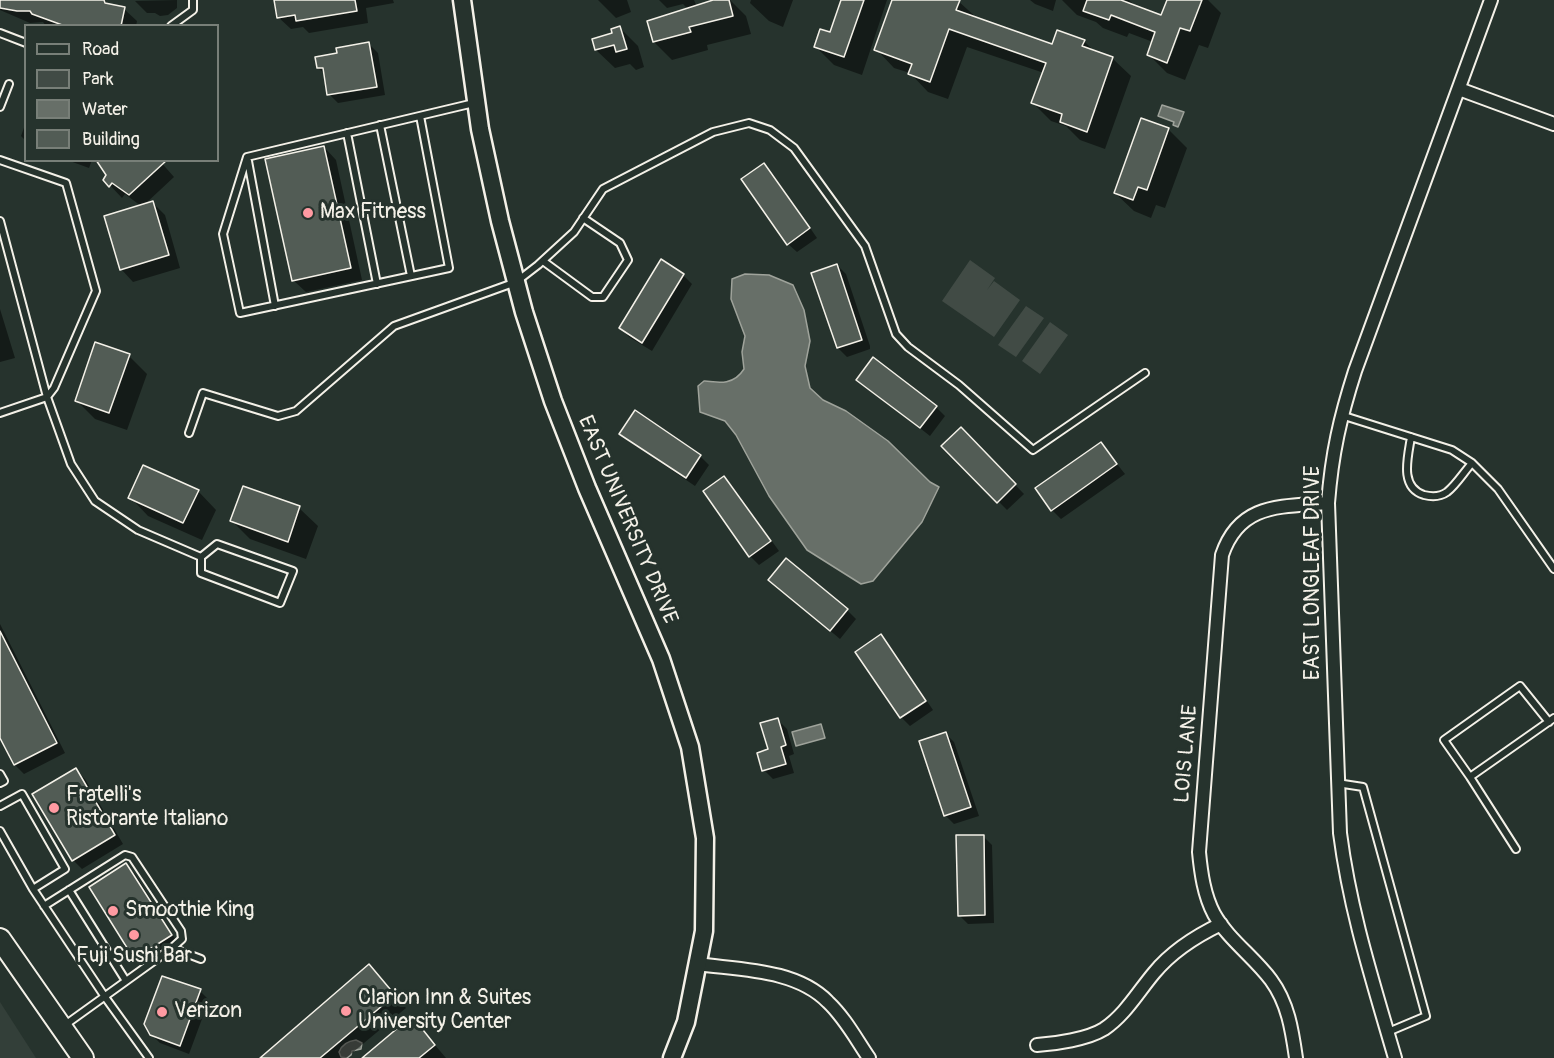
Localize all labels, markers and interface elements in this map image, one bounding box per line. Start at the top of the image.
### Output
legend [24,24,219,162]
text: Road [82,38,119,61]
text: Park [82,68,114,91]
text: Water [82,98,128,121]
text: Building [82,128,140,151]
place label: Max Fitness [320,200,426,226]
marker: Max Fitness [301,206,315,220]
street label: EAST UNIVERSITY DRIVE [572,412,682,628]
street label: EAST LONGLEAF DRIVE [1301,466,1327,680]
street label: LOIS LANE [1170,704,1204,804]
place label: Fratelli's Ristorante Italiano [66,783,228,833]
marker: Fratelli's Ristorante Italiano [47,801,61,815]
place label: Smoothie King [125,898,254,924]
marker: Smoothie King [106,904,120,918]
marker: Fuji Sushi Bar [127,928,141,942]
place label: Fuji Sushi Bar [76,944,192,970]
place label: Clarion Inn & Suites University Center [358,986,531,1036]
place label: Verizon [174,999,242,1025]
marker: Clarion Inn & Suites University Center [339,1004,353,1018]
marker: Verizon [155,1005,169,1019]

